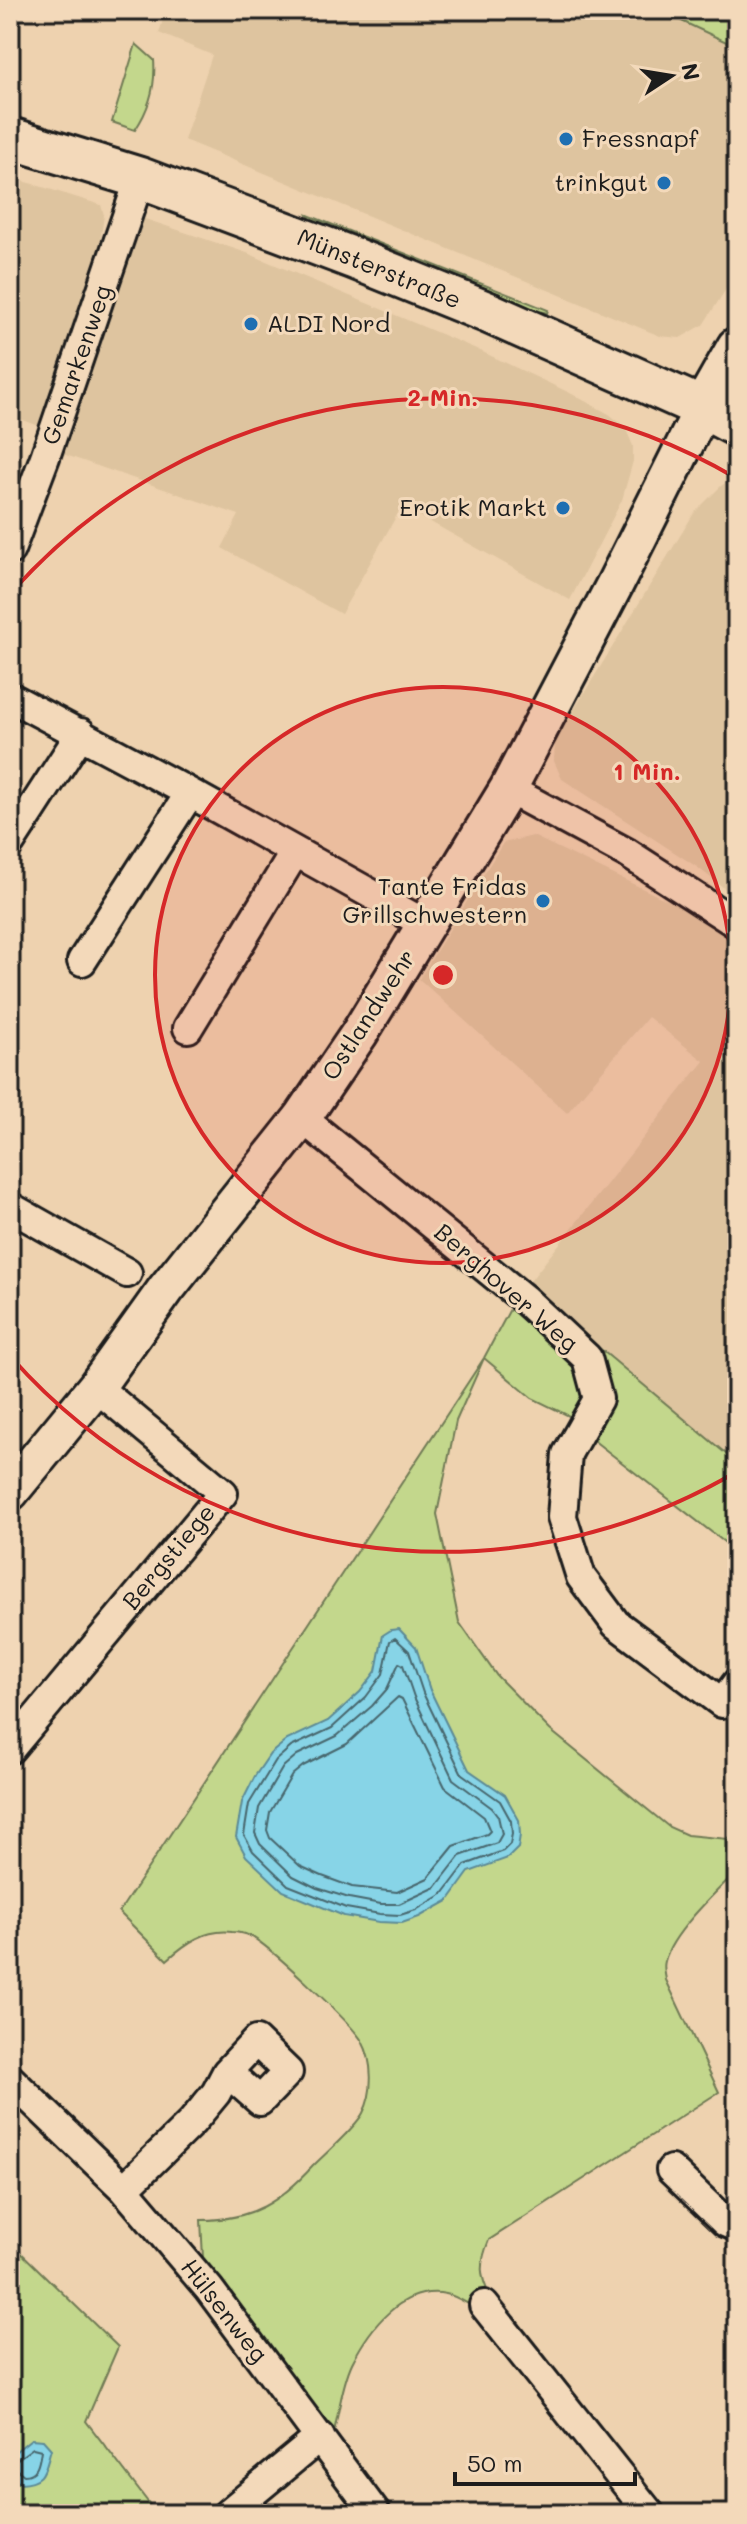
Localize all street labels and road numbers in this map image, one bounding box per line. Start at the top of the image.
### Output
street label: Münsterstraße [293,221,466,315]
street label: Gemarkenweg [34,280,117,449]
street label: Ostlandwehr [314,943,422,1085]
street label: Berghover Weg [429,1216,585,1358]
street label: Bergstiege [115,1497,221,1615]
street label: Hülsenweg [175,2252,275,2368]

